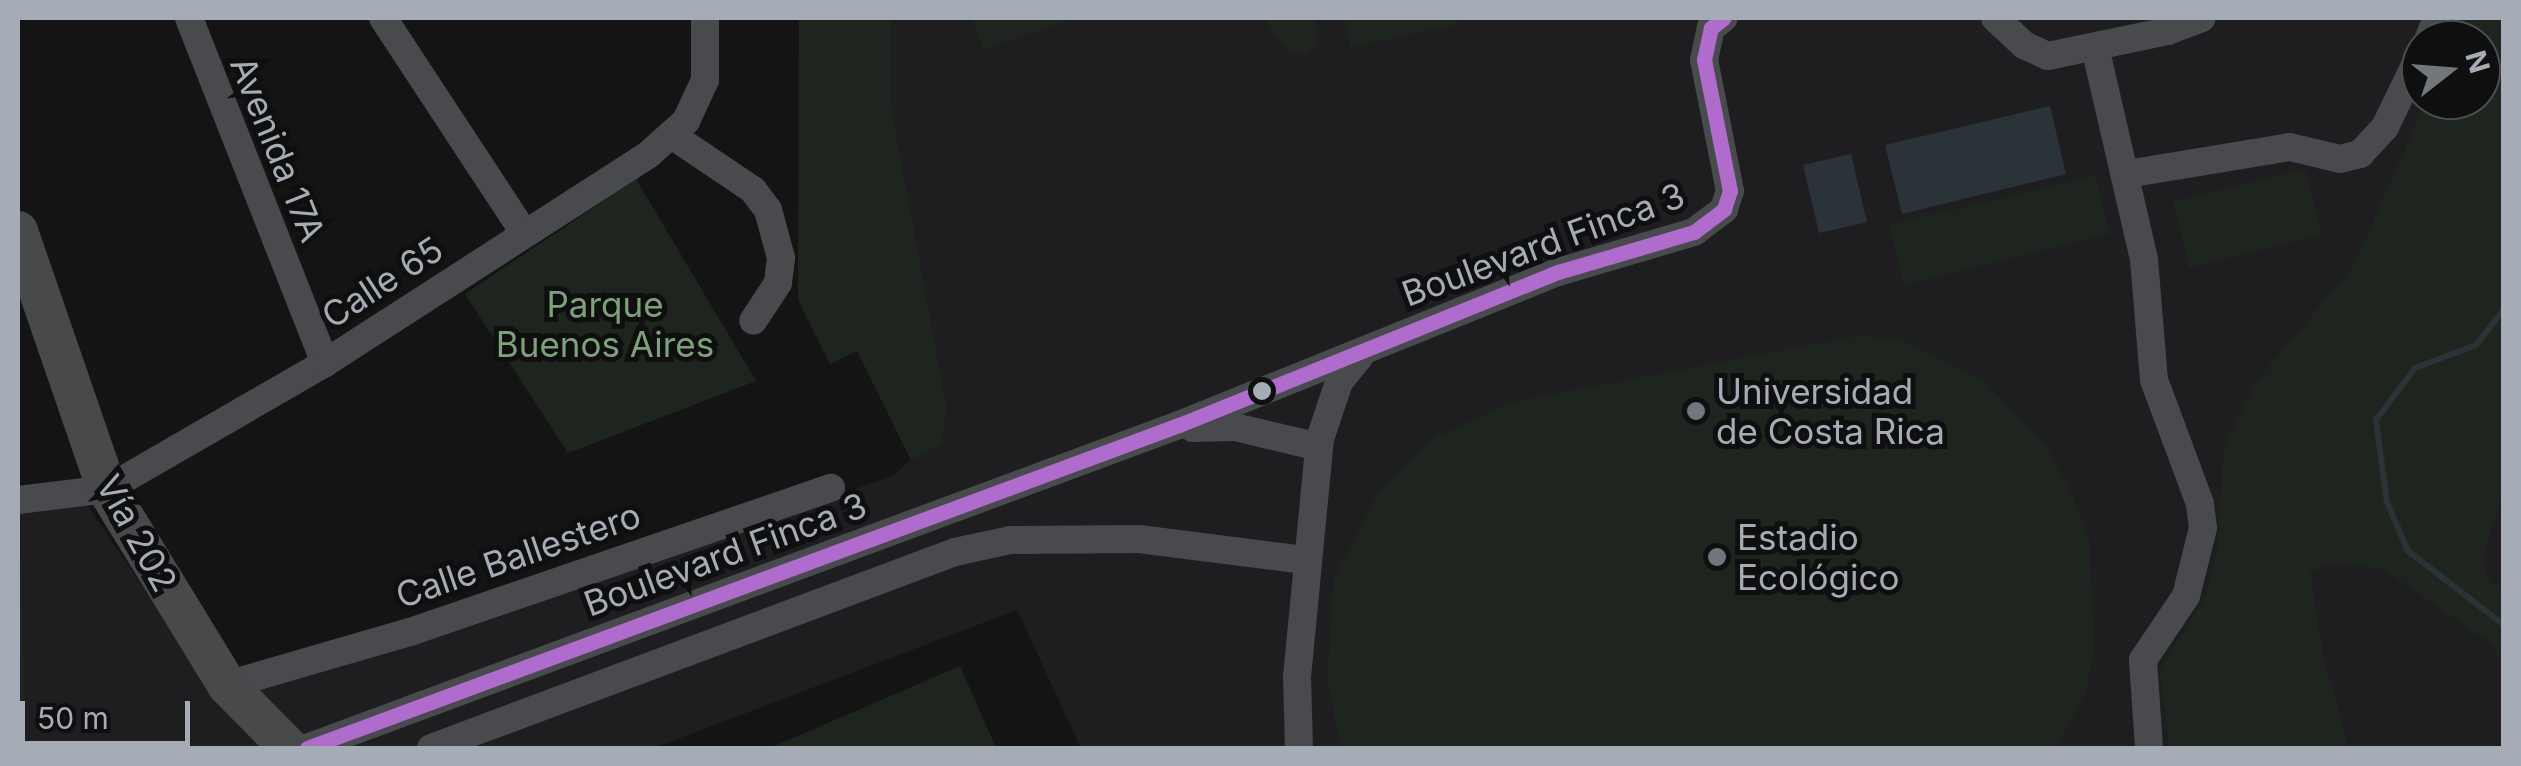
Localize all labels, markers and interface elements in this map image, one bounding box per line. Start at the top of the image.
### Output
north arrow [2401,20,2501,120]
text: N [2458,47,2497,77]
street label: Avenida 17A [222,50,334,248]
street label: Boulevard Finca 3 [1396,173,1690,315]
street label: Calle 65 [314,228,450,336]
park label: Parque Buenos Aires [496,283,714,365]
place label: Universidad de Costa Rica [1716,370,1945,452]
unlabelled marker [1252,381,1272,401]
marker: Universidad de Costa Rica [1685,400,1707,422]
street label: Vía 202 [88,467,186,599]
street label: Boulevard Finca 3 [578,483,872,625]
street label: Calle Ballestero [390,493,646,617]
place label: Estadio Ecológico [1737,516,1899,598]
marker: Estadio Ecológico [1706,546,1728,568]
scale bar [25,681,195,743]
text: 50 m [37,700,109,736]

